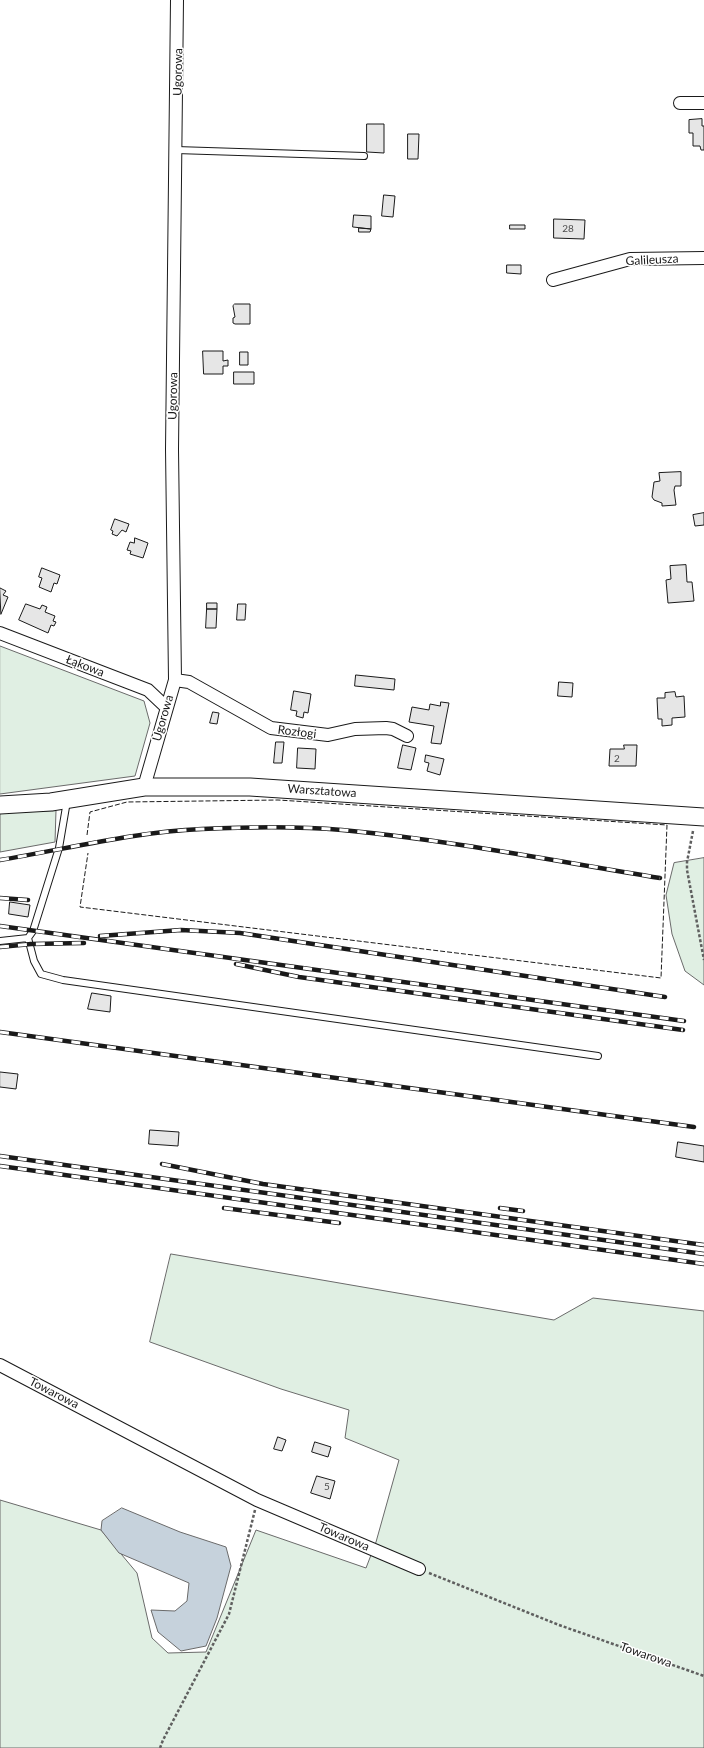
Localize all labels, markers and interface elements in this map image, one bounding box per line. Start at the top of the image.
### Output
street label: Ugorowa [170,48,186,96]
house number: 28 [562,223,574,235]
street label: Galileusza [625,251,679,269]
street label: Ugorowa [165,372,181,420]
street label: Łąkowa [64,652,106,680]
street label: Ugorowa [150,693,176,743]
street label: Rozłogi [277,722,317,742]
house number: 2 [614,753,620,765]
street label: Warsztatowa [287,781,357,801]
street label: Towarowa [27,1374,81,1412]
house number: 5 [324,1481,330,1493]
street label: Towarowa [316,1520,372,1554]
street label: Towarowa [618,1639,674,1671]

